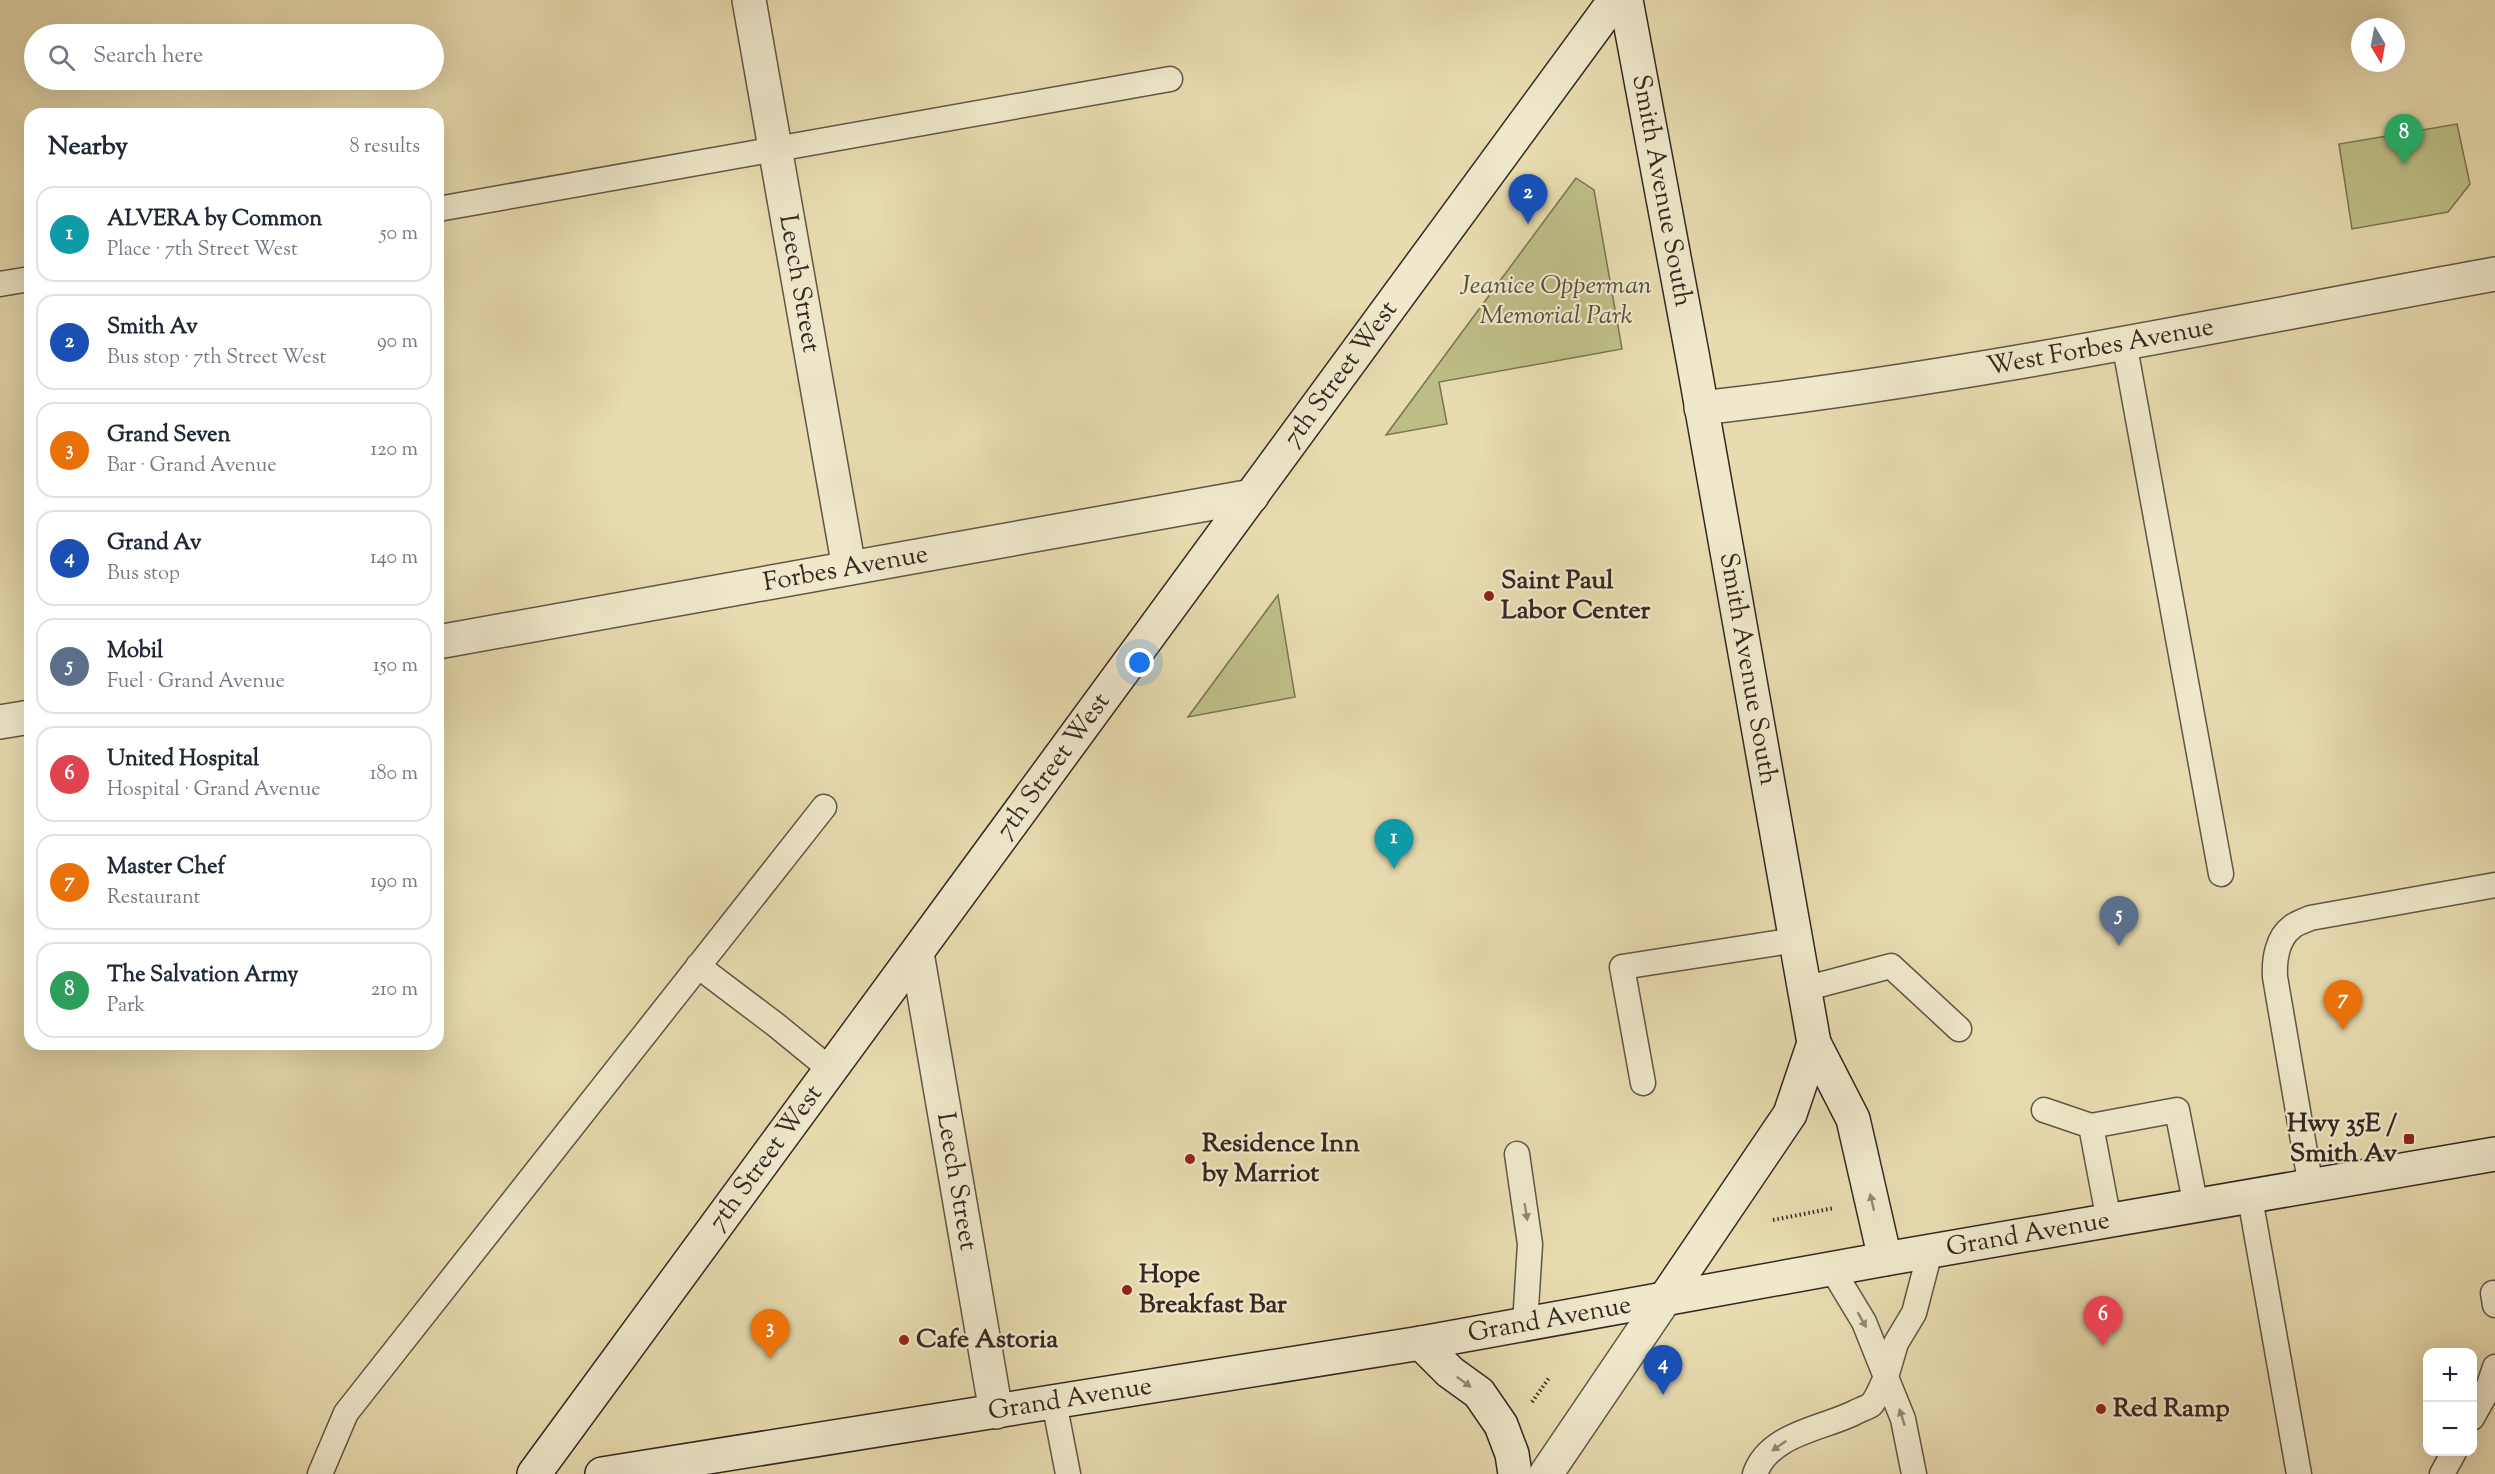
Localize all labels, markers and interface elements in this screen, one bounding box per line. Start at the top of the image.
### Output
north arrow [2351,18,2405,72]
search box [24,24,444,90]
icon: search [45,41,78,74]
text: Search here [93,41,203,73]
street label: Smith Avenue South [1622,72,1701,310]
pin: 8 [2384,114,2424,164]
text: Nearby [48,129,128,166]
text: 8 results [349,133,420,162]
pin: 2 [1508,174,1547,224]
text: ALVERA by Common [107,204,322,236]
street label: Leech Street [769,212,829,356]
text: 1 [66,220,73,249]
text: 50 m [380,220,418,249]
text: Place · 7th Street West [107,236,298,265]
park label: Jeanice Opperman Memorial Park [1459,268,1652,335]
street label: 7th Street West [1275,293,1407,455]
street label: West Forbes Avenue [1984,309,2217,386]
text: Smith Av [107,312,198,344]
text: 2 [65,328,74,357]
text: 90 m [377,328,418,357]
text: Bus stop · 7th Street West [107,344,326,373]
text: Grand Seven [107,420,230,452]
text: 3 [65,436,74,465]
text: 120 m [370,436,418,465]
text: Bar · Grand Avenue [107,452,277,481]
text: Grand Av [107,528,201,560]
street label: Forbes Avenue [760,536,931,602]
text: 4 [64,544,75,573]
text: 140 m [370,544,418,573]
street label: Smith Avenue South [1709,550,1787,788]
text: Bus stop [107,560,180,589]
place label: Saint Paul Labor Center [1501,563,1651,630]
marker: Saint Paul Labor Center [1482,589,1496,603]
text: Mobil [107,636,163,668]
your location [1125,648,1154,677]
text: 5 [66,652,73,681]
text: 150 m [373,652,418,681]
text: Fuel · Grand Avenue [107,668,285,697]
street label: 7th Street West [987,685,1119,847]
text: United Hospital [107,744,259,776]
text: 6 [65,760,74,789]
text: 180 m [370,760,418,789]
text: Hospital · Grand Avenue [107,776,321,805]
pin: 1 [1374,820,1414,869]
text: Master Chef [107,852,225,884]
text: 7 [64,868,75,897]
text: 190 m [370,868,418,897]
text: Restaurant [107,884,200,913]
pin: 5 [2100,896,2138,946]
text: The Salvation Army [107,960,298,992]
text: 8 [65,976,75,1005]
text: 210 m [371,976,418,1005]
pin: 7 [2324,980,2362,1030]
text: Park [107,992,145,1021]
street label: 7th Street West [700,1077,832,1239]
place label: Hwy 35E / Smith Av [2287,1106,2397,1173]
street label: Leech Street [926,1110,986,1254]
place label: Residence Inn by Marriot [1201,1126,1360,1193]
marker: Hwy 35E / Smith Av [2402,1132,2416,1146]
marker: Residence Inn by Marriot [1183,1152,1197,1166]
one-way arrow [1867,1193,1877,1212]
one-way arrow [1522,1202,1531,1221]
street label: Grand Avenue [1943,1202,2113,1267]
place label: Hope Breakfast Bar [1139,1257,1287,1324]
marker: Hope Breakfast Bar [1120,1283,1134,1297]
street label: Grand Avenue [1465,1287,1634,1353]
pin: 6 [2084,1296,2122,1346]
pin: 3 [750,1310,790,1359]
one-way arrow [1857,1311,1867,1328]
place label: Cafe Astoria [916,1322,1058,1359]
marker: Cafe Astoria [897,1333,911,1347]
pin: 4 [1644,1346,1682,1395]
map controls [2423,1348,2477,1456]
button: + [2423,1348,2477,1402]
street label: Grand Avenue [986,1368,1155,1430]
one-way arrow [1455,1376,1471,1388]
place label: Red Ramp [2113,1391,2230,1428]
marker: Red Ramp [2094,1402,2108,1416]
button: − [2423,1402,2477,1456]
one-way arrow [1897,1408,1906,1426]
one-way arrow [1772,1440,1788,1452]

